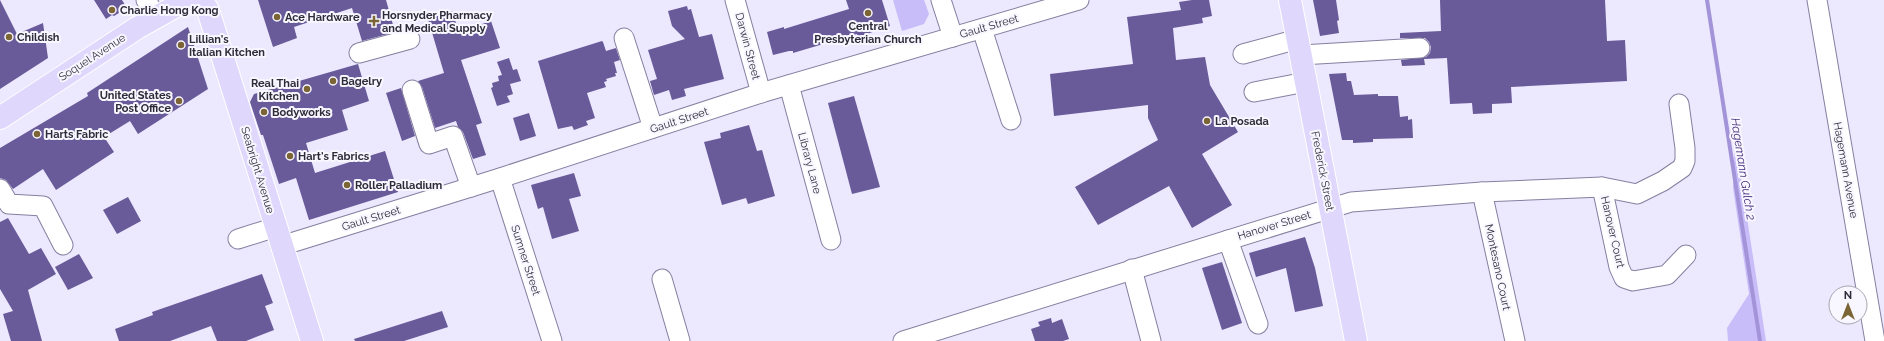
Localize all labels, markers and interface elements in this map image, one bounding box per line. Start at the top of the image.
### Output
place label: Charlie Hong Kong [120,4,219,17]
marker: Charlie Hong Kong [107,5,117,15]
marker: Central Presbyterian Church [863,8,873,18]
place label: Horsnyder Pharmacy and Medical Supply [382,9,492,35]
place label: Ace Hardware [285,11,360,24]
street label: Darwin Street [732,11,763,81]
marker: Ace Hardware [272,12,282,22]
street label: Gault Street [958,12,1020,41]
marker: Horsnyder Pharmacy and Medical Supply [369,16,379,26]
place label: Central Presbyterian Church [814,20,922,46]
place label: Childish [17,31,60,44]
street label: Soquel Avenue [57,31,128,84]
marker: Childish [4,32,14,42]
place label: Lillian's Italian Kitchen [189,33,265,59]
marker: Lillian's Italian Kitchen [176,40,186,50]
place label: Bagelry [341,75,382,88]
marker: Bagelry [328,76,338,86]
place label: Real Thai Kitchen [251,77,299,103]
marker: Real Thai Kitchen [302,84,312,94]
place label: United States Post Office [100,89,172,115]
marker: United States Post Office [174,96,184,106]
street label: Gault Street [648,105,710,136]
place label: Bodyworks [272,106,331,119]
marker: Bodyworks [259,107,269,117]
place label: La Posada [1215,115,1269,128]
marker: La Posada [1202,116,1212,126]
water label: Hagemann Gulch 2 [1728,117,1758,221]
street label: Hagemann Avenue [1831,121,1860,220]
street label: Seabright Avenue [238,125,277,216]
place label: Harts Fabric [45,128,108,141]
marker: Harts Fabric [32,129,42,139]
street label: Frederick Street [1308,130,1337,212]
street label: Library Lane [795,131,824,196]
place label: Hart's Fabrics [298,150,370,163]
marker: Hart's Fabrics [285,151,295,161]
place label: Roller Palladium [355,179,442,192]
marker: Roller Palladium [342,180,352,190]
street label: Hanover Court [1598,195,1627,270]
street label: Gault Street [340,203,402,234]
street label: Hanover Street [1236,208,1313,243]
street label: Sumner Street [508,223,543,297]
street label: Montesano Court [1482,223,1513,312]
north arrow [1828,285,1868,325]
text: N [1844,289,1852,302]

